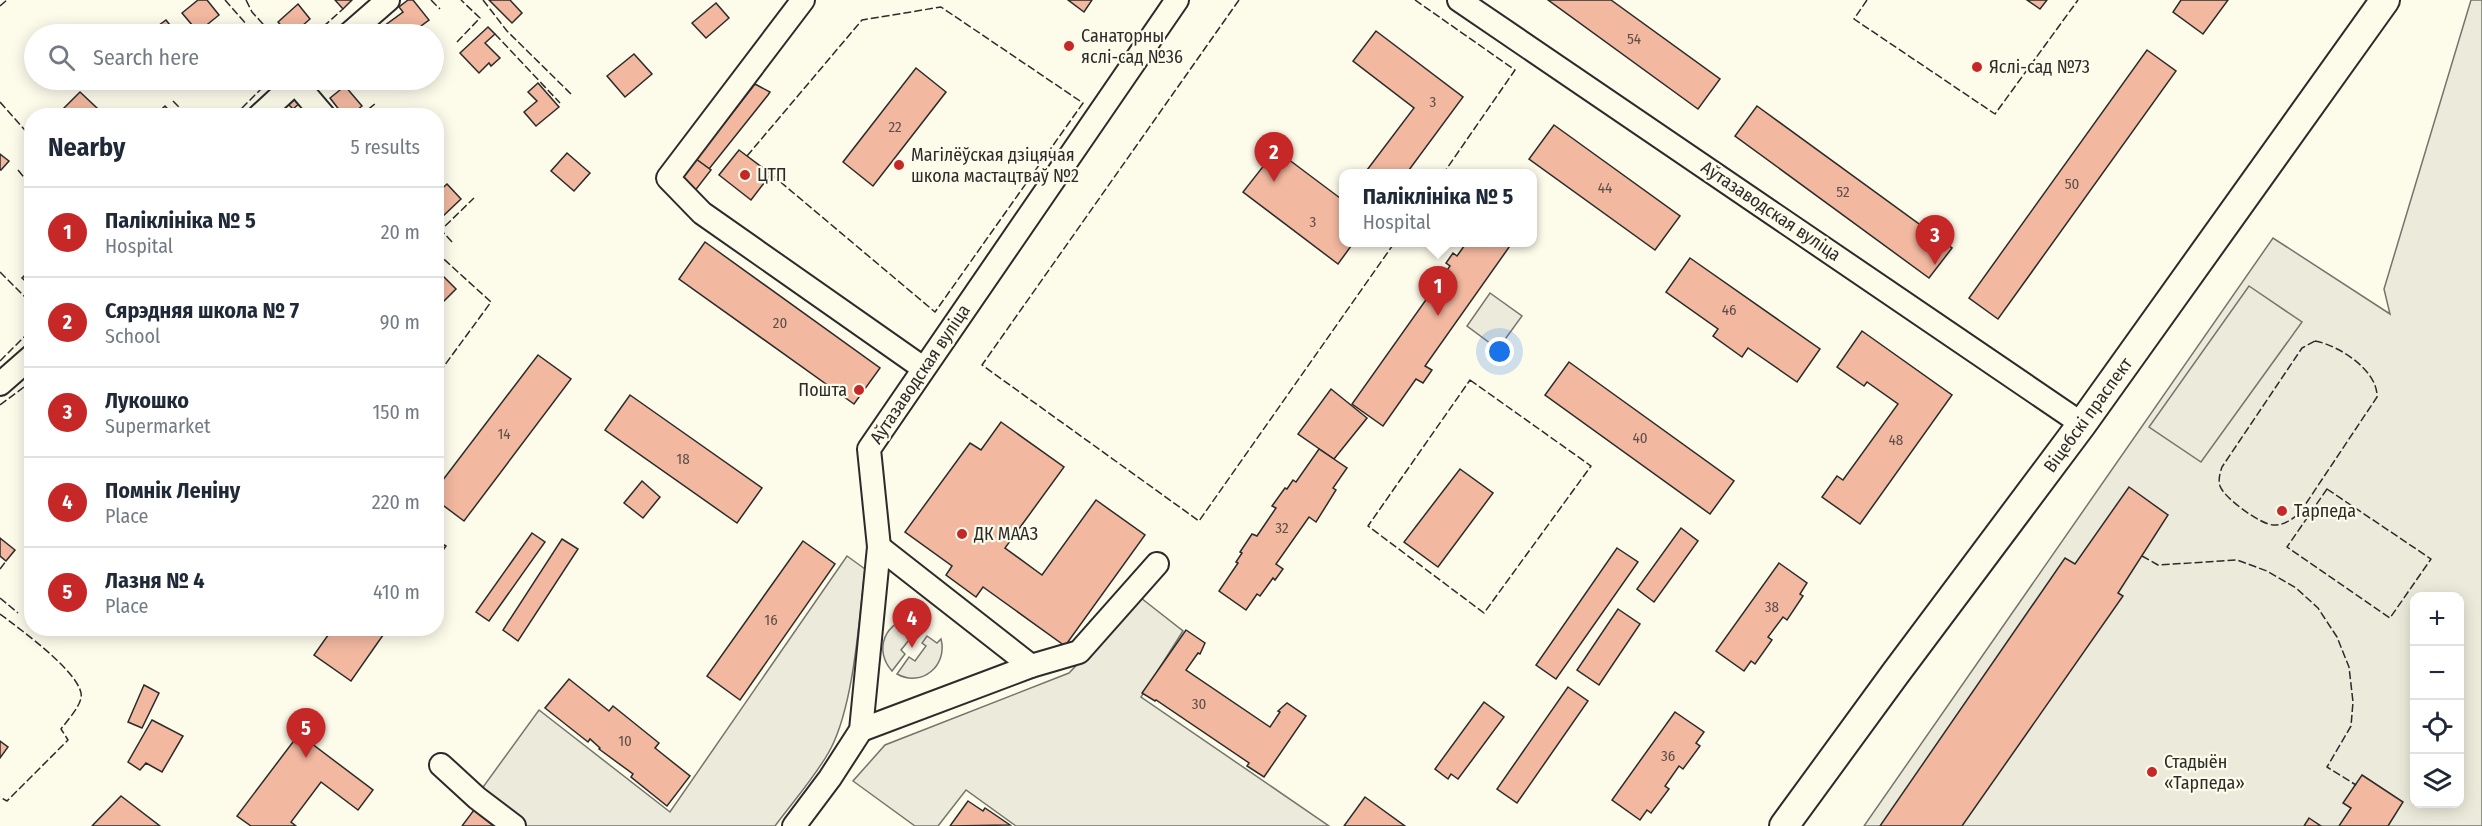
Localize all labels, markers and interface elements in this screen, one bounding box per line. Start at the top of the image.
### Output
search box [24,24,444,90]
place label: Санаторны яслі-сад №36 [1081,25,1183,68]
house number: 54 [1627,30,1641,48]
marker: Санаторны яслі-сад №36 [1062,39,1076,53]
icon: search [45,41,78,74]
text: Search here [93,44,199,71]
place label: Яслі-сад №73 [1989,56,2090,78]
marker: Яслі-сад №73 [1970,60,1984,74]
house number: 3 [1430,93,1437,111]
house number: 22 [888,118,902,136]
text: Nearby [48,132,125,163]
pin: 2 [1254,132,1294,182]
text: 5 results [350,135,420,159]
place label: Магілёўская дзіцячая школа мастацтваў №2 [911,144,1079,187]
street label: Аўтазаводская вуліца [1697,156,1845,266]
marker: Магілёўская дзіцячая школа мастацтваў №2 [892,158,906,172]
place label: ЦТП [757,164,787,186]
marker: ЦТП [738,168,752,182]
popup [1339,169,1537,247]
house number: 50 [2065,175,2079,193]
house number: 44 [1598,179,1612,197]
text: Паліклініка № 5 [1363,183,1513,210]
house number: 52 [1836,183,1850,201]
text: Паліклініка № 5 [105,207,256,234]
text: Hospital [1363,210,1431,234]
house number: 3 [1310,213,1317,231]
pin: 3 [1916,216,1954,265]
text: 1 [63,220,72,244]
text: 20 m [381,220,420,244]
text: Hospital [105,234,173,258]
pin: 1 [1418,266,1458,316]
text: Сярэдняя школа № 7 [105,297,299,324]
street label: Аўтазаводская вуліца [865,300,975,448]
house number: 46 [1722,301,1736,319]
text: 2 [63,310,72,334]
text: 90 m [380,310,420,334]
house number: 20 [773,314,787,332]
text: School [105,324,160,348]
your location [1485,337,1514,366]
street label: Віцебскі праспект [2039,353,2137,477]
place label: Пошта [798,379,847,401]
marker: Пошта [852,383,866,397]
text: Лукошко [105,387,189,414]
text: 3 [63,400,72,424]
text: 150 m [373,400,420,424]
text: Supermarket [105,414,211,438]
house number: 14 [497,425,511,443]
house number: 40 [1632,429,1648,447]
house number: 48 [1889,431,1903,449]
house number: 18 [676,450,690,468]
text: Помнік Леніну [105,477,240,504]
text: 4 [62,490,73,514]
text: 220 m [372,490,420,514]
place label: Тарпеда [2294,500,2356,522]
text: Place [105,504,148,528]
marker: Тарпеда [2275,504,2289,518]
house number: 32 [1275,519,1289,537]
place label: ДК МААЗ [973,523,1038,545]
marker: ДК МААЗ [955,527,969,541]
text: Лазня № 4 [105,567,205,594]
text: 5 [63,580,72,604]
text: 410 m [373,580,420,604]
map controls [2410,592,2464,808]
button: + [2410,592,2464,646]
text: Place [105,594,148,618]
pin: 4 [892,598,932,648]
house number: 38 [1765,598,1779,616]
house number: 16 [764,611,778,629]
button: − [2410,646,2464,700]
house number: 30 [1192,695,1206,713]
button: locate [2410,700,2464,754]
pin: 5 [286,708,326,758]
house number: 10 [618,732,632,750]
house number: 36 [1661,747,1675,765]
place label: Стадыён «Тарпеда» [2164,751,2245,794]
button: layers [2410,754,2464,808]
marker: Стадыён «Тарпеда» [2145,765,2159,779]

